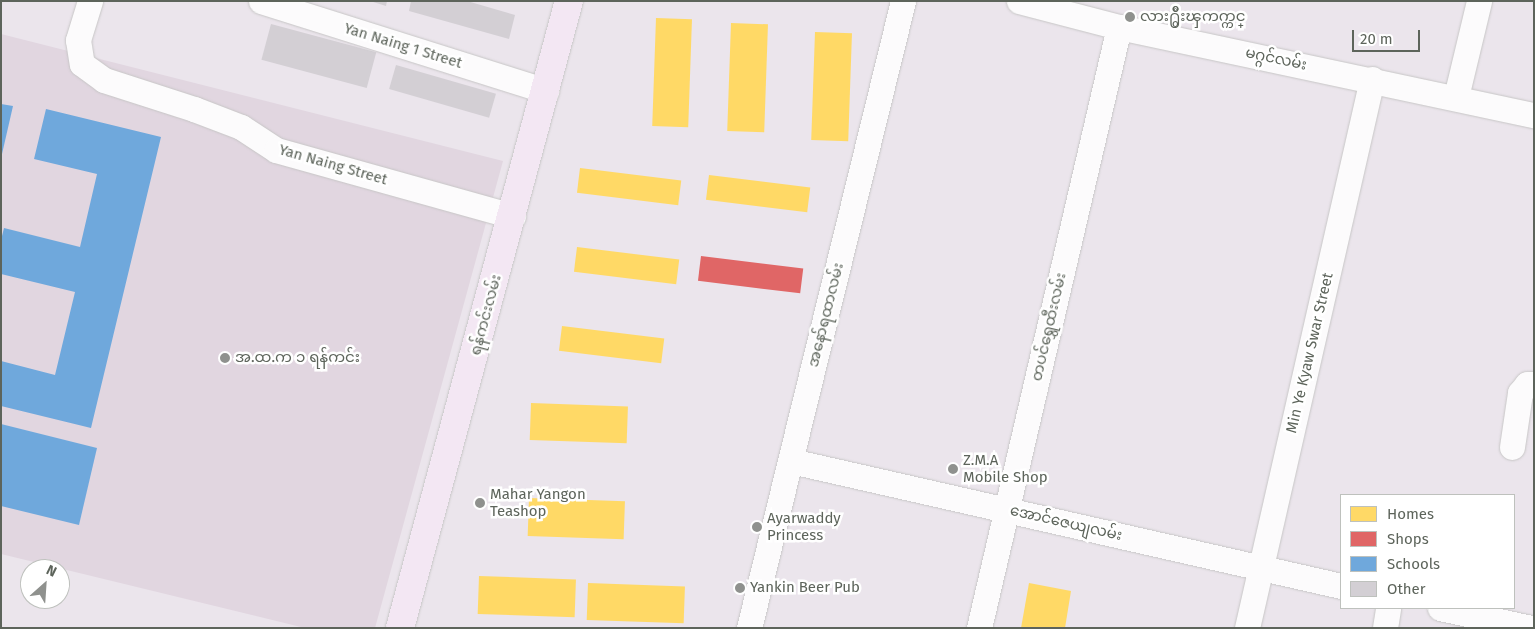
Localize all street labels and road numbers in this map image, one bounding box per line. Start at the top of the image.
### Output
street label: Yan Naing 1 Street [342,20,464,72]
street label: မဂ္ဂင်လမ်း [1244,44,1308,74]
street label: Yan Naing Street [277,141,389,189]
street label: အနော်ရထာလမ်း [804,261,848,369]
street label: တပင်ရွှေထီးလမ်း [1028,271,1070,383]
street label: Min Ye Kyaw Swar Street [1283,271,1337,435]
street label: ရန်ကင်းလမ်း [467,273,505,357]
street label: အောင်ဇေယျလမ်း [1008,501,1124,545]

